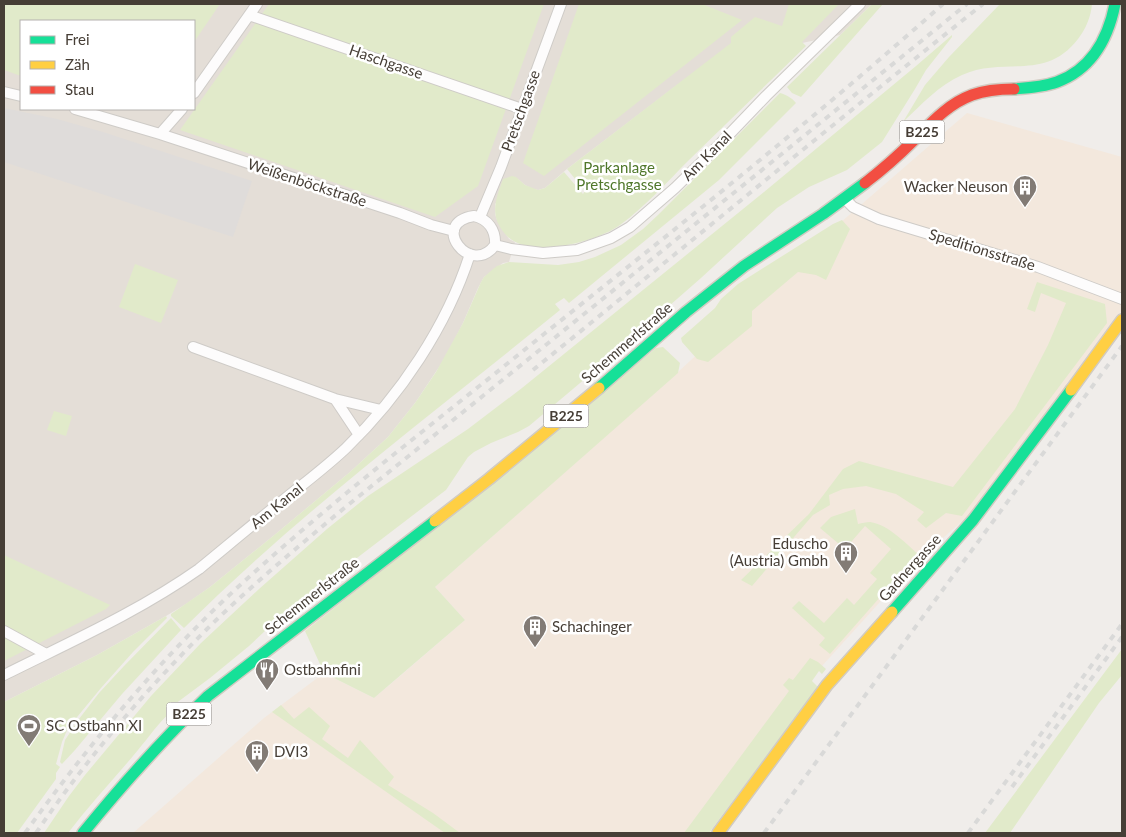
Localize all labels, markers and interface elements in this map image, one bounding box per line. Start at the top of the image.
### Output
legend [20,20,195,110]
text: Frei [65,30,90,48]
street label: Haschgasse [347,40,426,82]
text: Zäh [65,55,90,73]
street label: Pretschgasse [497,67,543,154]
text: Stau [65,80,94,98]
road number: B225 [900,120,944,144]
street label: Am Kanal [678,127,735,184]
street label: Weißenböckstraße [245,154,369,210]
park label: Parkanlage Pretschgasse [576,158,662,193]
building icon: Wacker Neuson [1012,174,1038,208]
place label: Wacker Neuson [904,177,1008,195]
street label: Speditionsstraße [927,224,1038,274]
street label: Schemmerlstraße [577,298,675,387]
road number: B225 [544,404,588,428]
street label: Am Kanal [246,478,307,532]
street label: Gadnergasse [874,530,944,605]
place label: Eduscho (Austria) Gmbh [730,534,828,569]
building icon: Eduscho (Austria) Gmbh [833,540,859,574]
street label: Schemmerlstraße [261,553,362,638]
building icon: Schachinger [522,614,548,648]
place label: Schachinger [552,617,632,635]
restaurant icon: Ostbahnfini [254,657,280,691]
place label: Ostbahnfini [284,660,361,678]
road number: B225 [166,702,212,726]
sports icon: SC Ostbahn XI [16,713,42,747]
place label: SC Ostbahn XI [46,716,142,734]
building icon: DVI3 [244,739,270,773]
place label: DVI3 [274,742,308,760]

